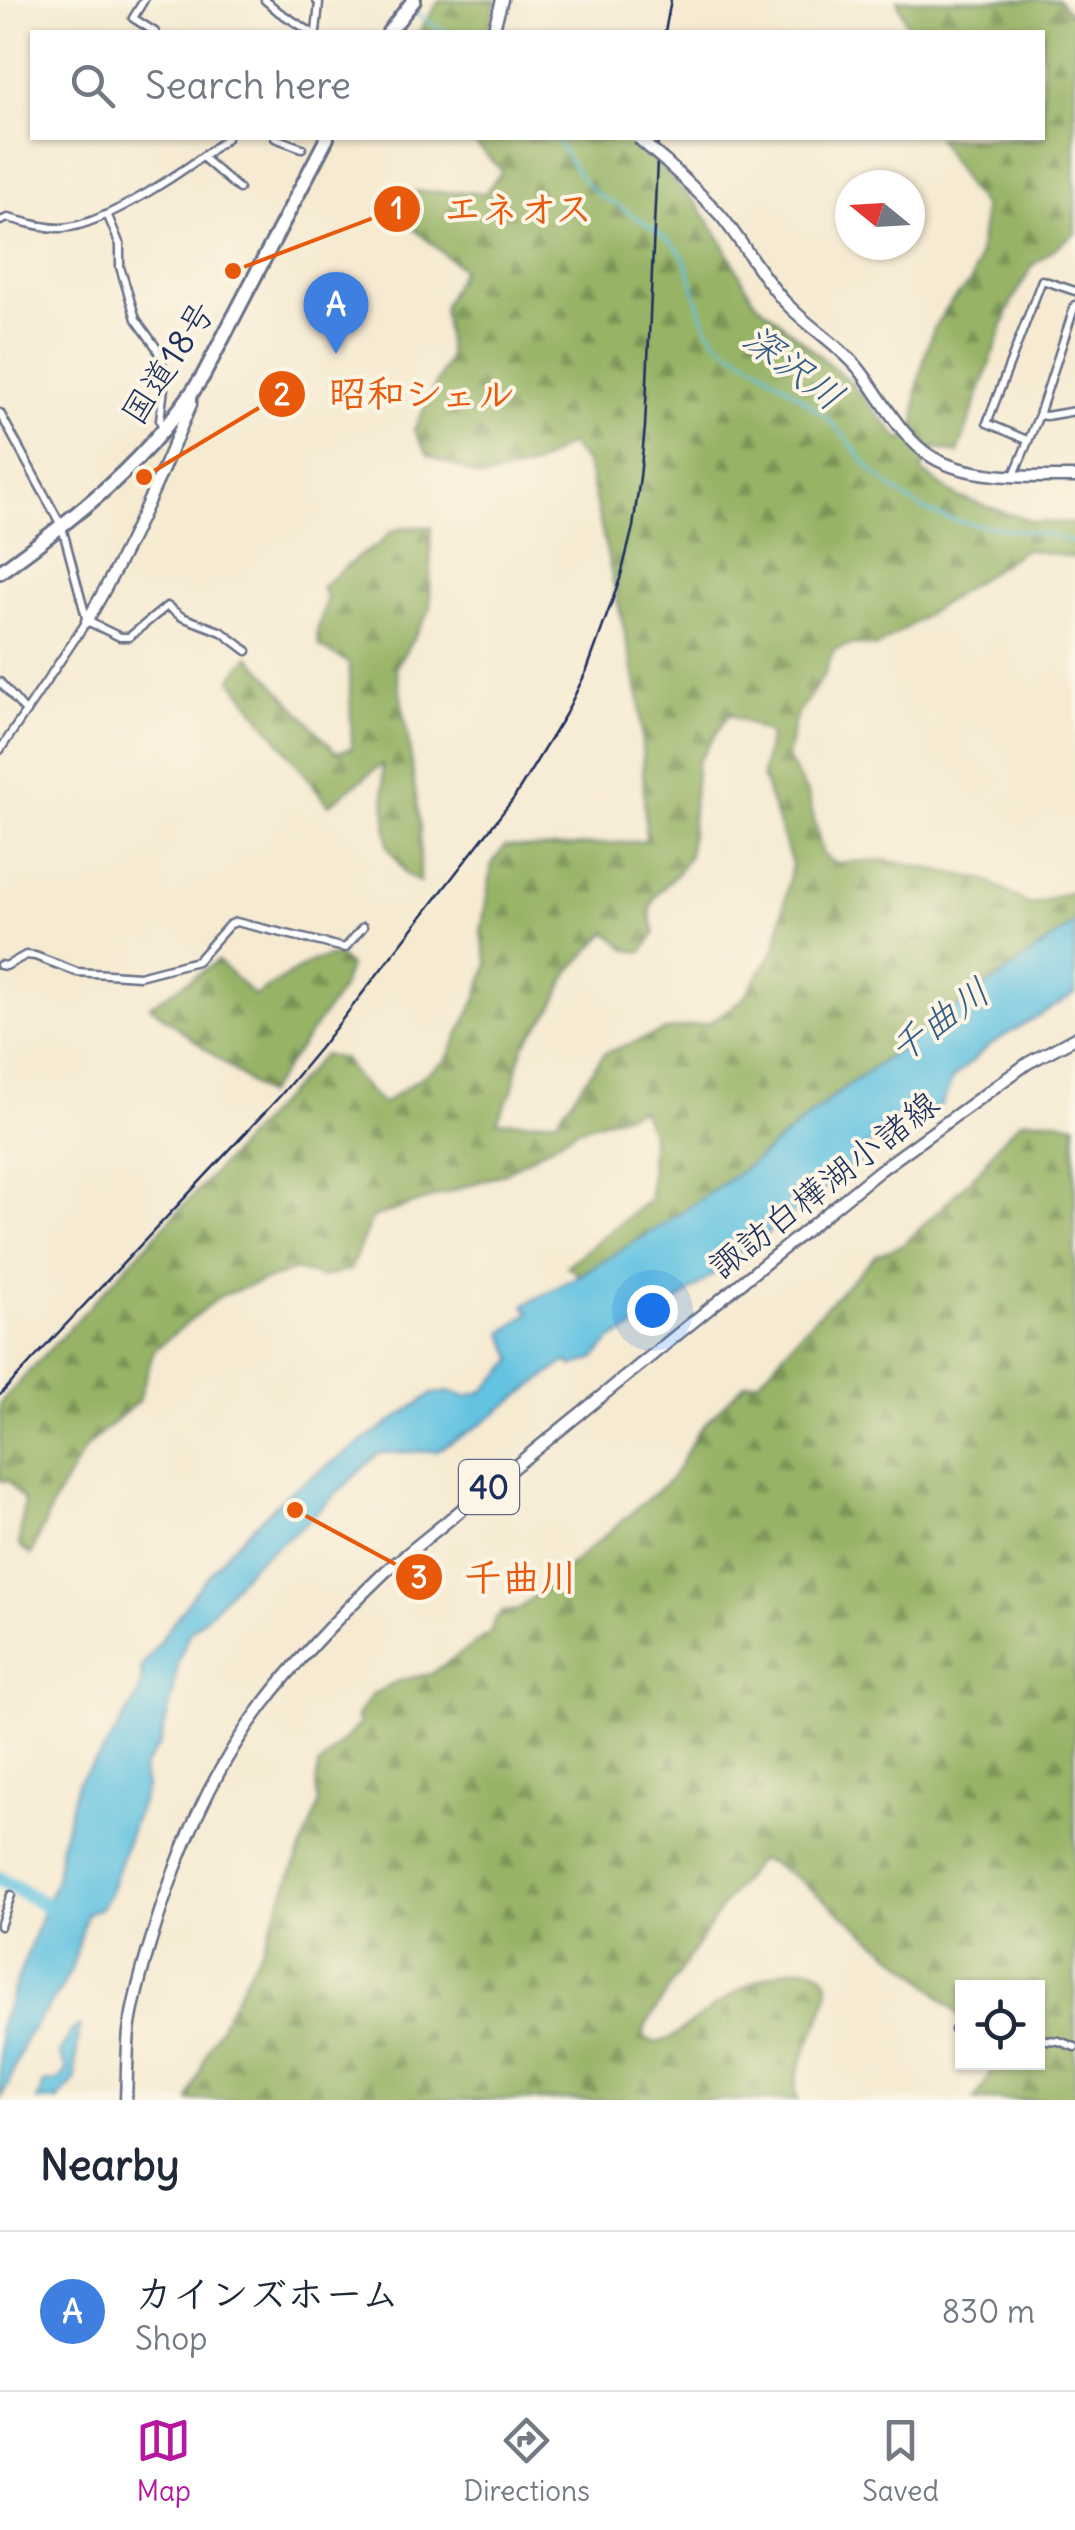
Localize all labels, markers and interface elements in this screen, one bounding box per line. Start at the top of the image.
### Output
search box [30,30,1045,140]
icon: search [65,58,120,113]
text: Search here [145,62,351,109]
north arrow [835,170,925,260]
callout: エネオス [372,175,614,243]
text: エネオス [443,185,593,232]
text: 1 [391,189,403,227]
pin: A [304,272,368,354]
street label: 国道18号 [111,292,223,432]
water label: 深沢川 [734,314,854,420]
callout: 昭和シェル [257,360,537,428]
text: 昭和シェル [329,370,515,417]
text: 2 [274,375,290,413]
water label: 千曲川 [879,967,999,1073]
street label: 諏訪白樺湖小諸線 [699,1080,947,1288]
your location [627,1285,678,1336]
road number: 40 [459,1460,519,1514]
callout: 千曲川 [394,1543,598,1611]
text: 千曲川 [464,1554,578,1601]
text: 3 [410,1558,428,1596]
map controls [955,1980,1045,2070]
button: locate [955,1980,1045,2070]
text: Nearby [40,2139,179,2191]
text: カインズホーム [135,2270,399,2317]
text: A [62,2291,83,2332]
text: 830 m [942,2291,1035,2332]
text: Shop [135,2318,207,2359]
tab: Map [136,2413,191,2509]
tab: Directions [463,2413,590,2509]
tab: Saved [862,2413,939,2509]

